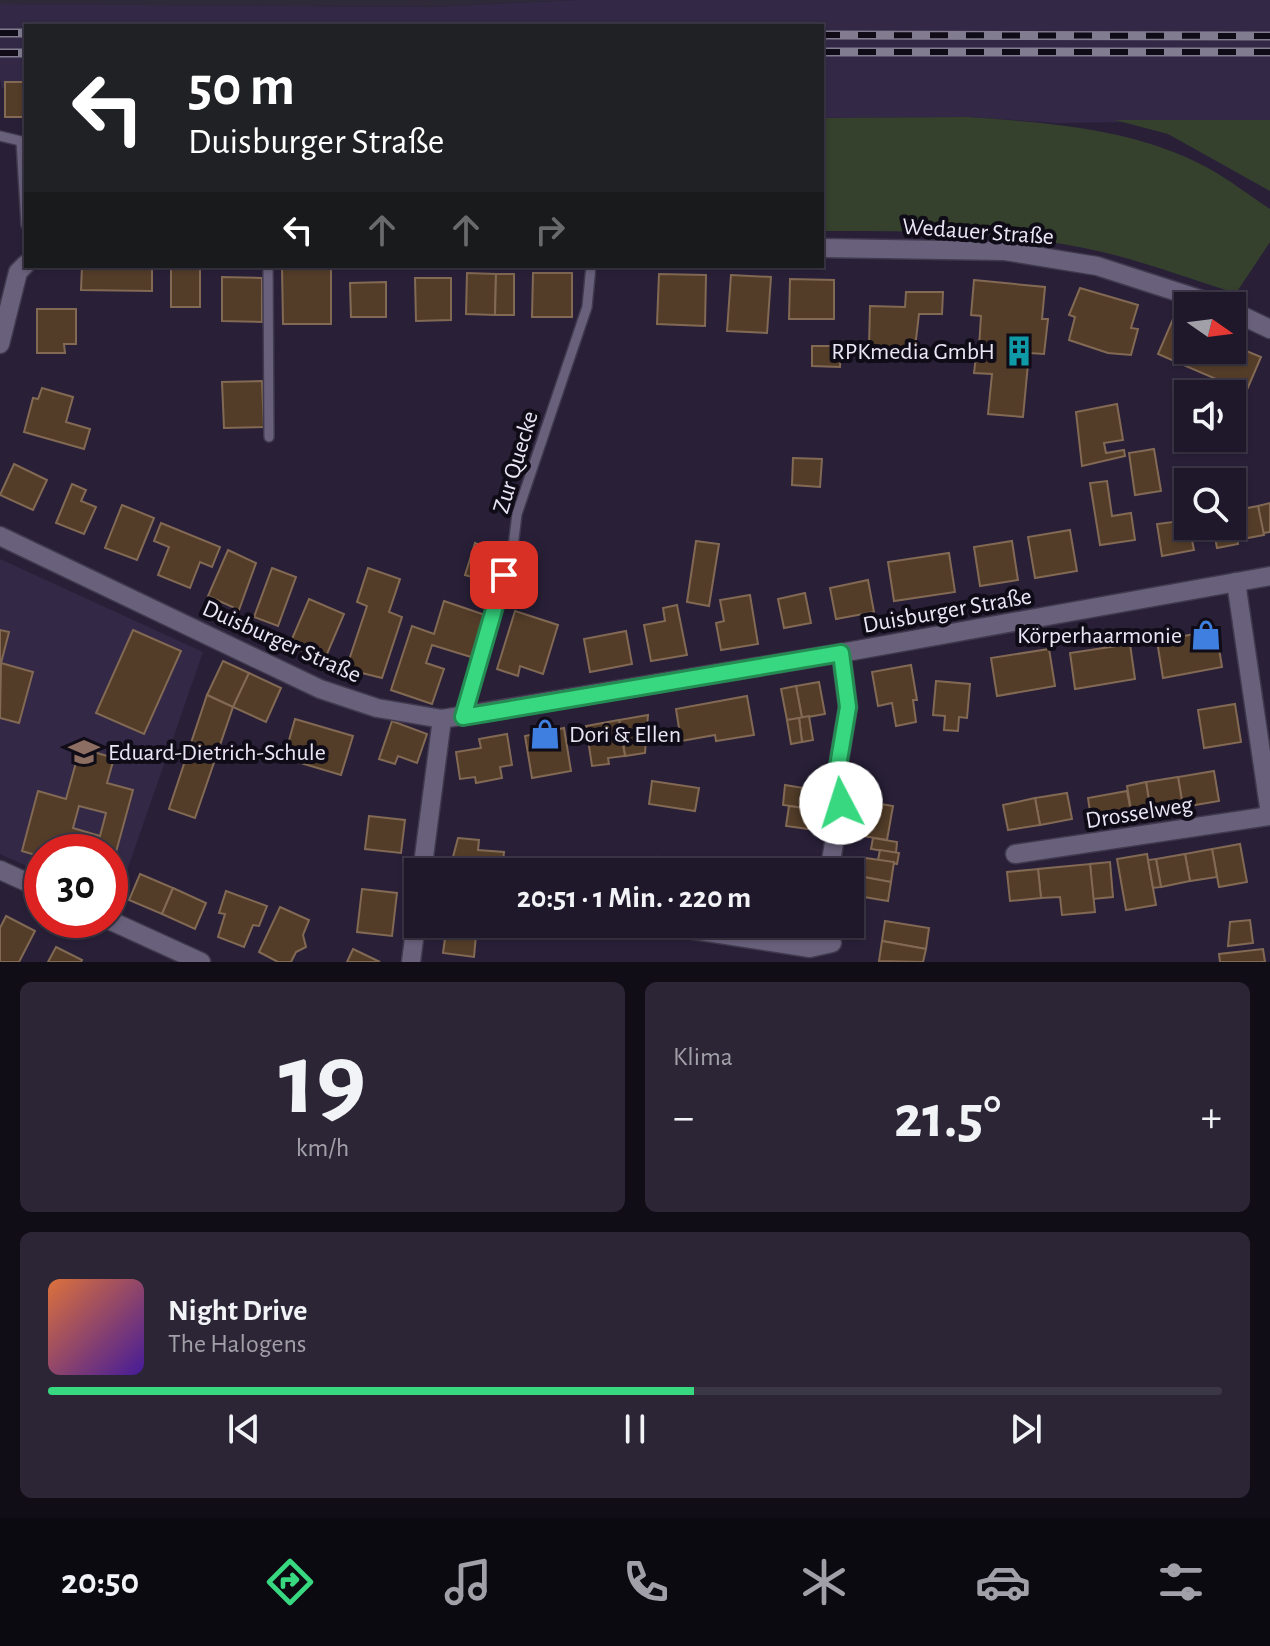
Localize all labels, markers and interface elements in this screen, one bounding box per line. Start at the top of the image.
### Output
icon: left [56,56,160,160]
text: 50 m [188,59,295,115]
text: Duisburger Straße [188,124,444,160]
icon: left [276,208,320,252]
icon: ahead [360,208,404,252]
icon: ahead [444,208,488,252]
icon: right [528,208,572,252]
street label: Wedauer Straße [901,215,1055,249]
north arrow [1174,292,1246,364]
map controls [1174,292,1246,540]
building icon: RPKmedia GmbH [1002,334,1036,368]
place label: RPKmedia GmbH [831,340,995,364]
button: sound [1174,380,1246,452]
street label: Zur Quecke [489,408,543,516]
button: search [1174,468,1246,540]
pin [470,541,538,609]
icon: arrive [482,553,526,597]
street label: Duisburger Straße [861,584,1033,638]
street label: Duisburger Straße [199,596,365,688]
shop icon: Körperhaarmonie [1189,618,1223,652]
place label: Körperhaarmonie [1017,624,1182,648]
shop icon: Dori & Ellen [528,717,562,751]
place label: Dori & Ellen [569,723,681,747]
school or university icon: Eduard-Dietrich-Schule [67,735,101,769]
place label: Eduard-Dietrich-Schule [108,741,326,765]
position arrow [799,761,883,845]
street label: Drosselweg [1084,793,1195,833]
speed limit sign: 30 [24,834,128,938]
text: 20:51 · 1 Min. · 220 m [517,883,751,913]
text: 19 [279,1029,366,1133]
text: Klima [673,1044,733,1070]
text: 21.5° [894,1088,1001,1148]
text: − [673,1096,694,1140]
text: + [1201,1096,1222,1140]
text: km/h [296,1135,349,1161]
text: Night Drive [168,1296,307,1326]
text: The Halogens [168,1331,306,1357]
icon: previous [222,1407,266,1451]
icon: pause [613,1407,657,1451]
icon: next [1004,1407,1048,1451]
icon: directions [262,1554,318,1610]
icon: music [440,1554,496,1610]
icon: phone [618,1554,674,1610]
icon: climate [796,1554,852,1610]
icon: car [975,1554,1031,1610]
icon: filters [1153,1554,1209,1610]
text: 20:50 [61,1564,139,1600]

